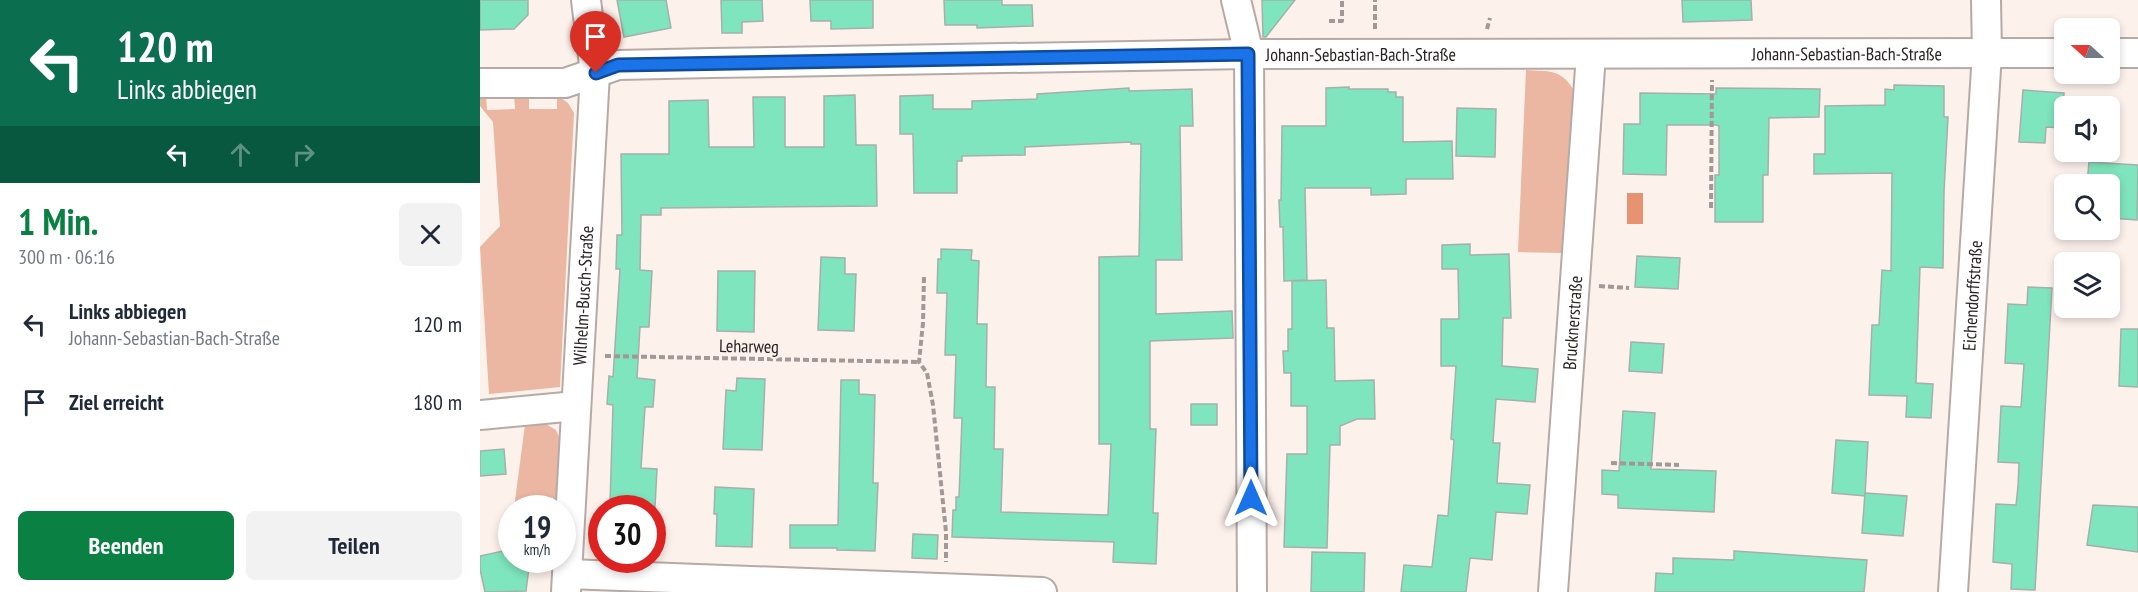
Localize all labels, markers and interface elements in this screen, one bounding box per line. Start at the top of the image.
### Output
pin [570,11,621,73]
north arrow [2054,18,2120,84]
map controls [2054,18,2120,318]
text: 120 m [117,19,214,74]
icon: arrive [579,20,612,53]
icon: left [18,24,96,102]
street label: Johann-Sebastian-Bach-Straße [1265,42,1456,65]
street label: Johann-Sebastian-Bach-Straße [1751,42,1942,65]
text: Links abbiegen [117,72,257,106]
button: sound [2054,96,2120,162]
icon: left [161,138,194,171]
icon: ahead [224,138,257,171]
icon: right [287,138,320,171]
button: search [2054,174,2120,240]
text: 1 Min. [18,198,98,245]
button: close [399,203,462,266]
street label: Wilhelm-Busch-Straße [567,225,598,366]
street label: Eichendorffstraße [1957,240,1987,351]
text: 300 m · 06:16 [18,244,115,270]
button: layers [2054,252,2120,318]
street label: Brucknerstraße [1557,275,1587,371]
text: Links abbiegen [69,297,186,325]
icon: left [18,308,51,341]
text: 120 m [413,310,462,338]
text: Johann-Sebastian-Bach-Straße [69,325,280,351]
street label: Leharweg [719,334,779,358]
icon: arrive [18,386,51,419]
text: Ziel erreicht [69,388,164,416]
text: 180 m [413,388,462,416]
position arrow [1219,466,1283,530]
speed limit sign: 30 [588,495,666,573]
text: 19 [523,507,551,546]
button: Beenden [18,511,234,580]
button: Teilen [246,511,462,580]
text: km/h [524,540,550,559]

